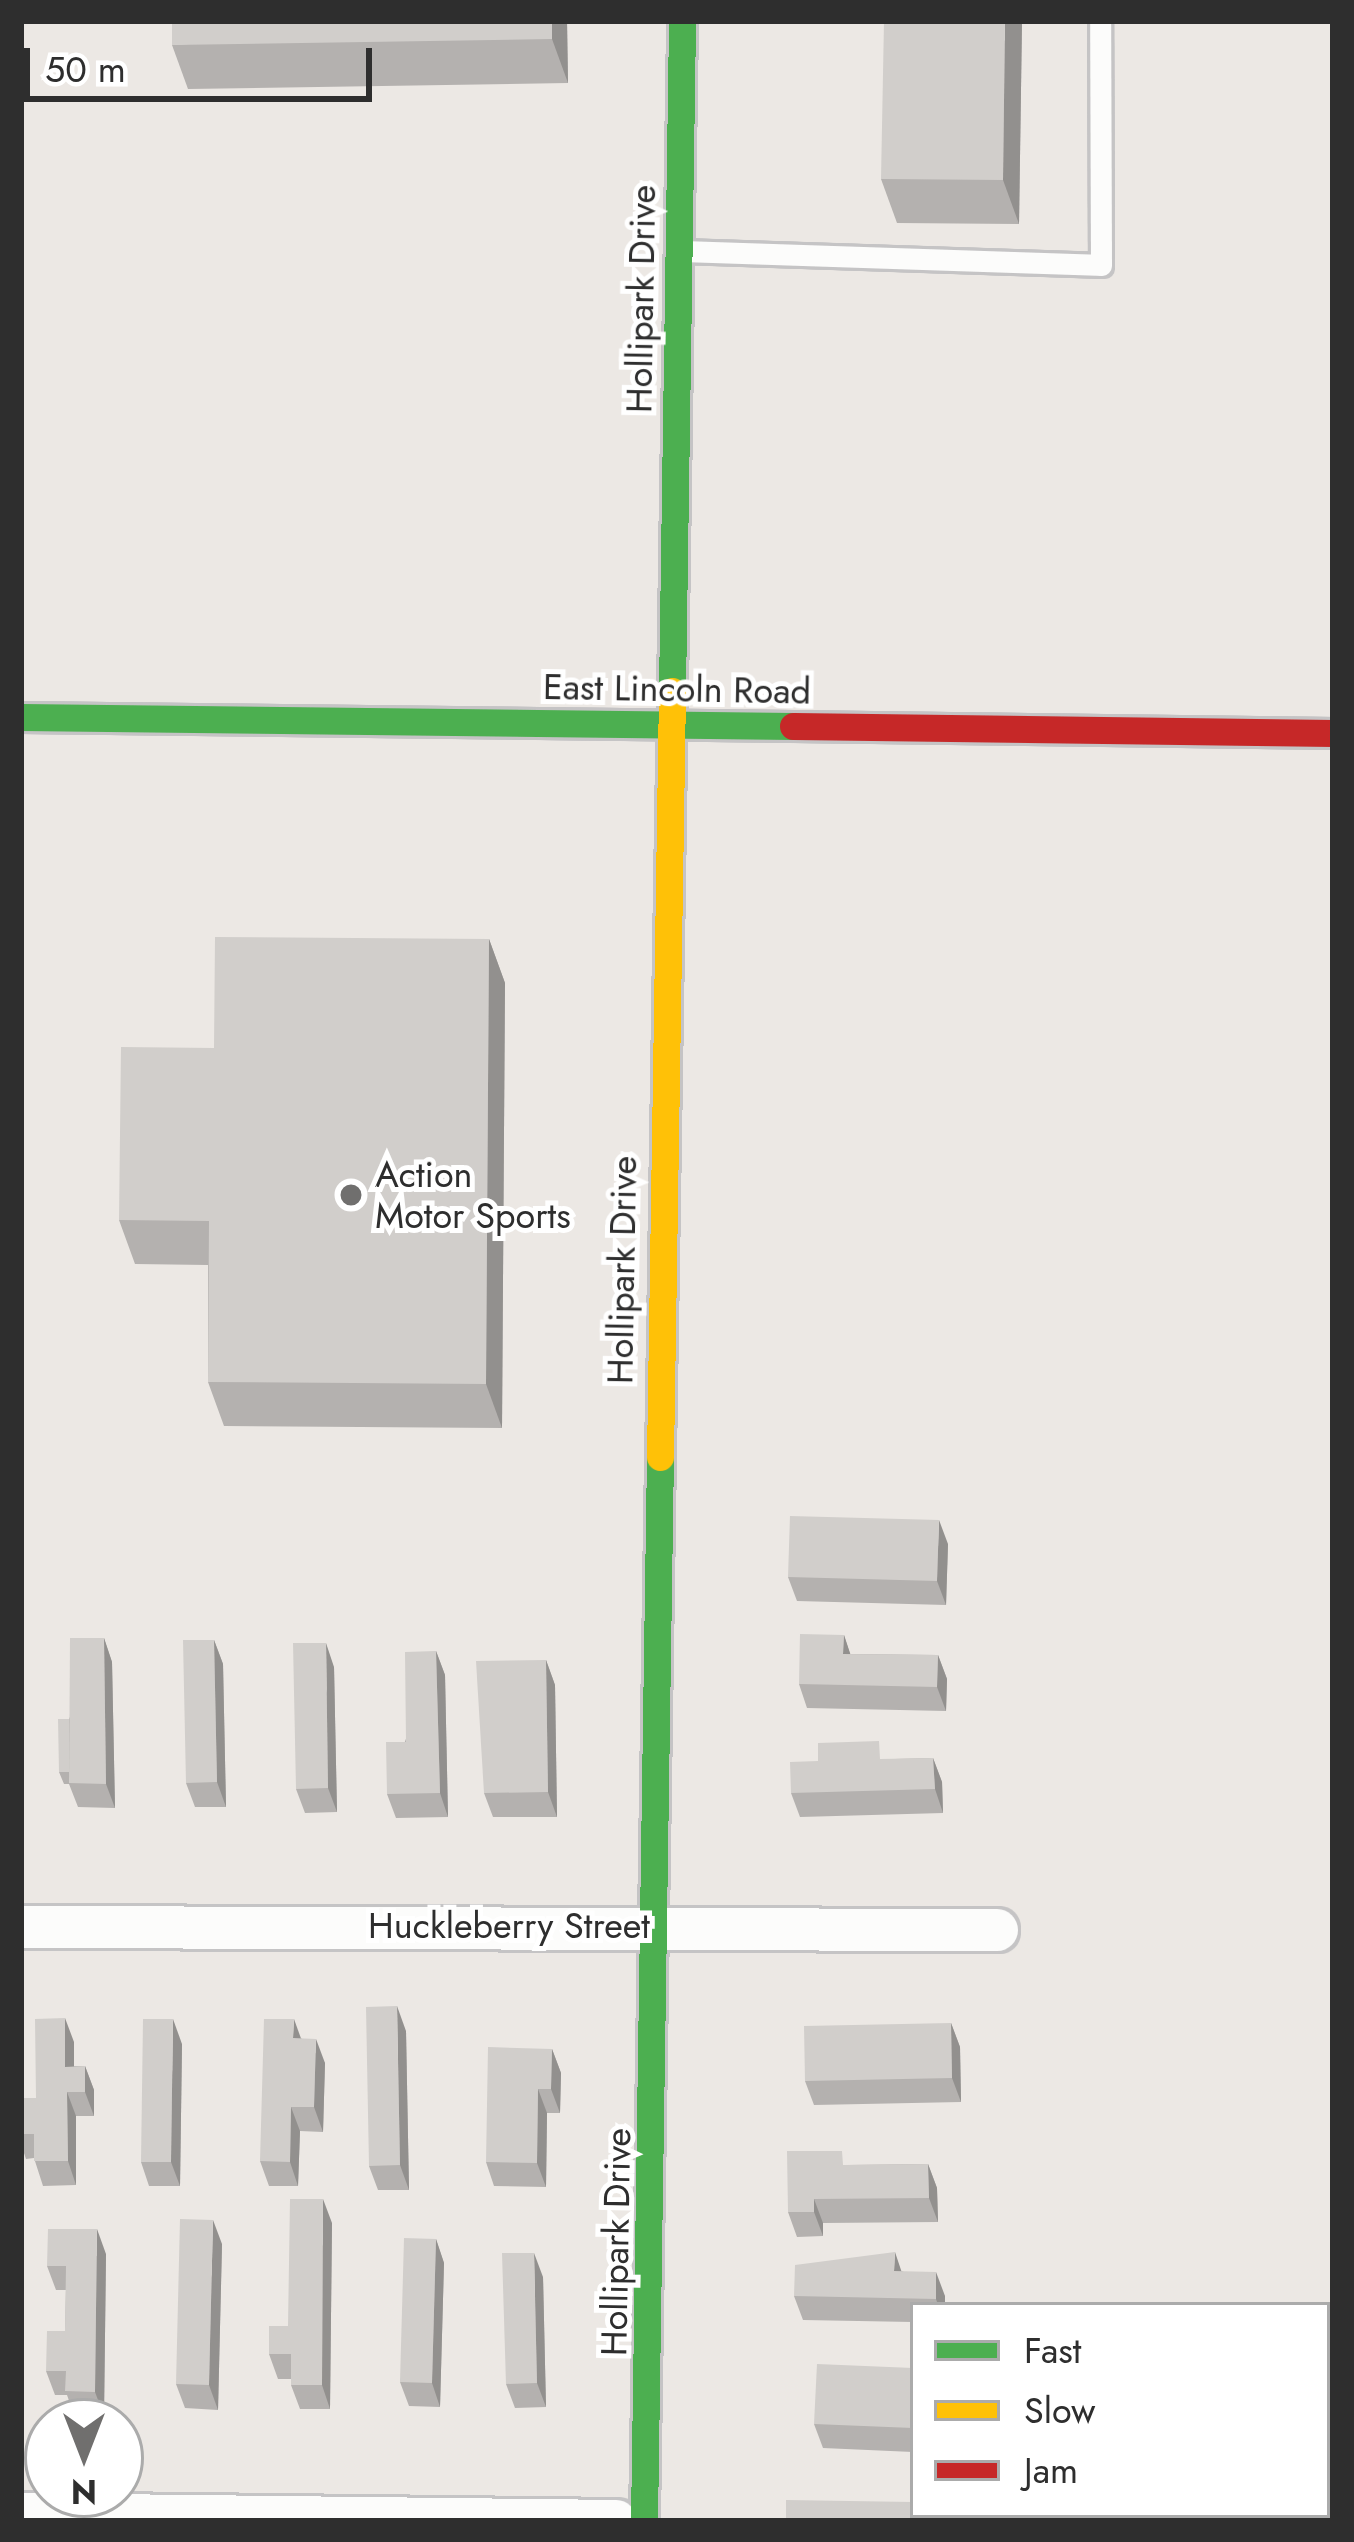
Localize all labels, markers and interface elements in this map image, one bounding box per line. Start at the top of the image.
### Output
scale bar [30,24,378,98]
text: 50 m [45,43,126,95]
street label: Hollipark Drive [617,185,665,413]
street label: East Lincoln Road [543,665,811,713]
place label: Action Motor Sports [375,1152,571,1237]
street label: Hollipark Drive [598,1156,646,1384]
marker: Action Motor Sports [338,1182,364,1208]
street label: Huckleberry Street [368,1904,650,1948]
street label: Hollipark Drive [592,2128,640,2356]
legend [910,2302,1330,2518]
text: Fast [1024,2324,1081,2376]
text: Slow [1024,2384,1096,2436]
north arrow [24,2398,144,2518]
text: Jam [1024,2444,1078,2496]
text: N [71,2468,97,2515]

